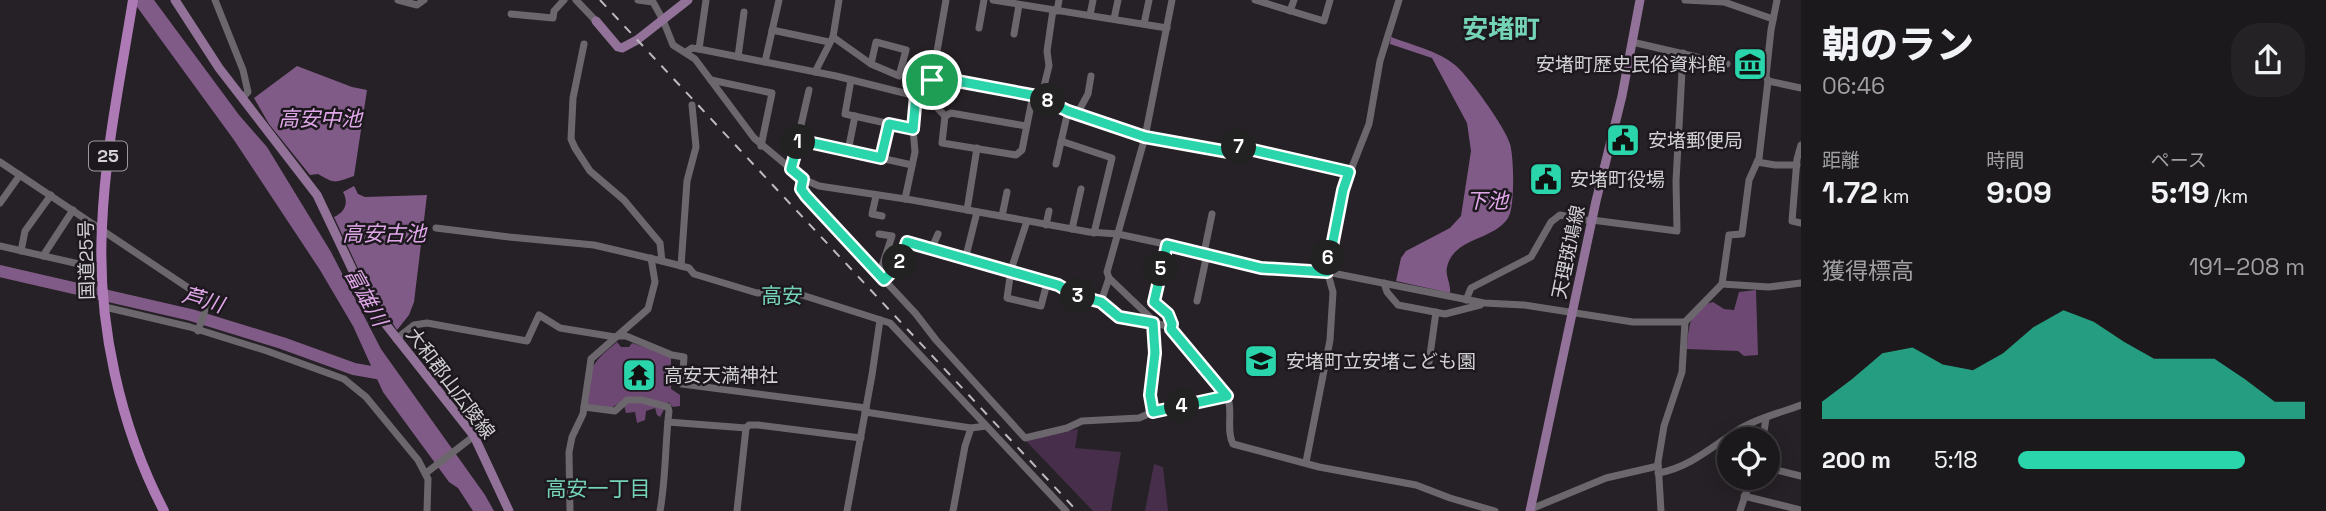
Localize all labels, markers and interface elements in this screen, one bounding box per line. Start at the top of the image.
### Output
district label: 安堵町 [1462,12,1540,46]
text: 朝のラン [1822,21,1974,69]
button: share [2231,23,2305,97]
museum icon: 安堵町歴史民俗資料館 [1731,45,1769,83]
pin [902,50,962,110]
place label: 安堵町歴史民俗資料館 [1536,52,1726,77]
icon: arrive [913,61,951,99]
text: 06:46 [1822,71,1885,101]
pin: 8 [1030,84,1066,119]
text: 8 [1042,88,1053,113]
water label: 高安中池 [278,105,364,132]
public building icon: 安堵郵便局 [1604,121,1642,159]
pin: 1 [780,124,816,160]
place label: 安堵郵便局 [1648,128,1743,153]
text: 1 [793,129,802,154]
pin: 7 [1222,130,1256,164]
text: 7 [1233,134,1244,159]
road number: 25 [89,141,127,170]
text: 距離 [1822,148,1860,173]
text: 時間 [1986,148,2024,173]
text: ペース [2151,148,2207,173]
public building icon: 安堵町役場 [1527,160,1565,198]
place label: 安堵町役場 [1570,167,1665,192]
text: 1.72 [1822,173,1878,212]
text: 9:09 [1986,173,2052,212]
text: 5:19 [2151,173,2210,212]
text: km [1878,184,1909,209]
text: /km [2210,184,2248,209]
water label: 下池 [1466,187,1510,214]
street label: 天理斑鳩線 [1546,203,1591,301]
street label: 国道25号 [73,220,100,300]
water label: 高安古池 [342,220,428,247]
pin: 6 [1310,240,1346,276]
pin: 2 [883,244,918,280]
text: 6 [1322,245,1333,270]
text: 2 [894,249,905,274]
pin: 5 [1144,252,1178,286]
text: 191–208 m [2189,252,2305,282]
text: 5 [1155,256,1166,281]
text: 獲得標高 [1822,256,1914,286]
water label: 富雄川 [339,263,394,333]
pin: 3 [1060,278,1096,314]
water label: 芦川 [179,281,229,319]
district label: 高安 [761,282,803,309]
text: 3 [1072,283,1083,308]
street label: 大和郡山広陵線 [401,323,501,444]
school or university icon: 安堵町立安堵こども園 [1242,342,1280,380]
place label: 安堵町立安堵こども園 [1286,349,1476,374]
temple icon: 高安天満神社 [620,356,658,394]
place label: 高安天満神社 [664,363,778,388]
pin: 4 [1164,388,1200,424]
text: 4 [1175,393,1188,418]
map controls [1717,427,1780,490]
button: locate [1717,427,1780,490]
text: 200 m [1822,445,1891,475]
text: 5:18 [1934,445,1978,475]
district label: 高安一丁目 [546,475,651,502]

